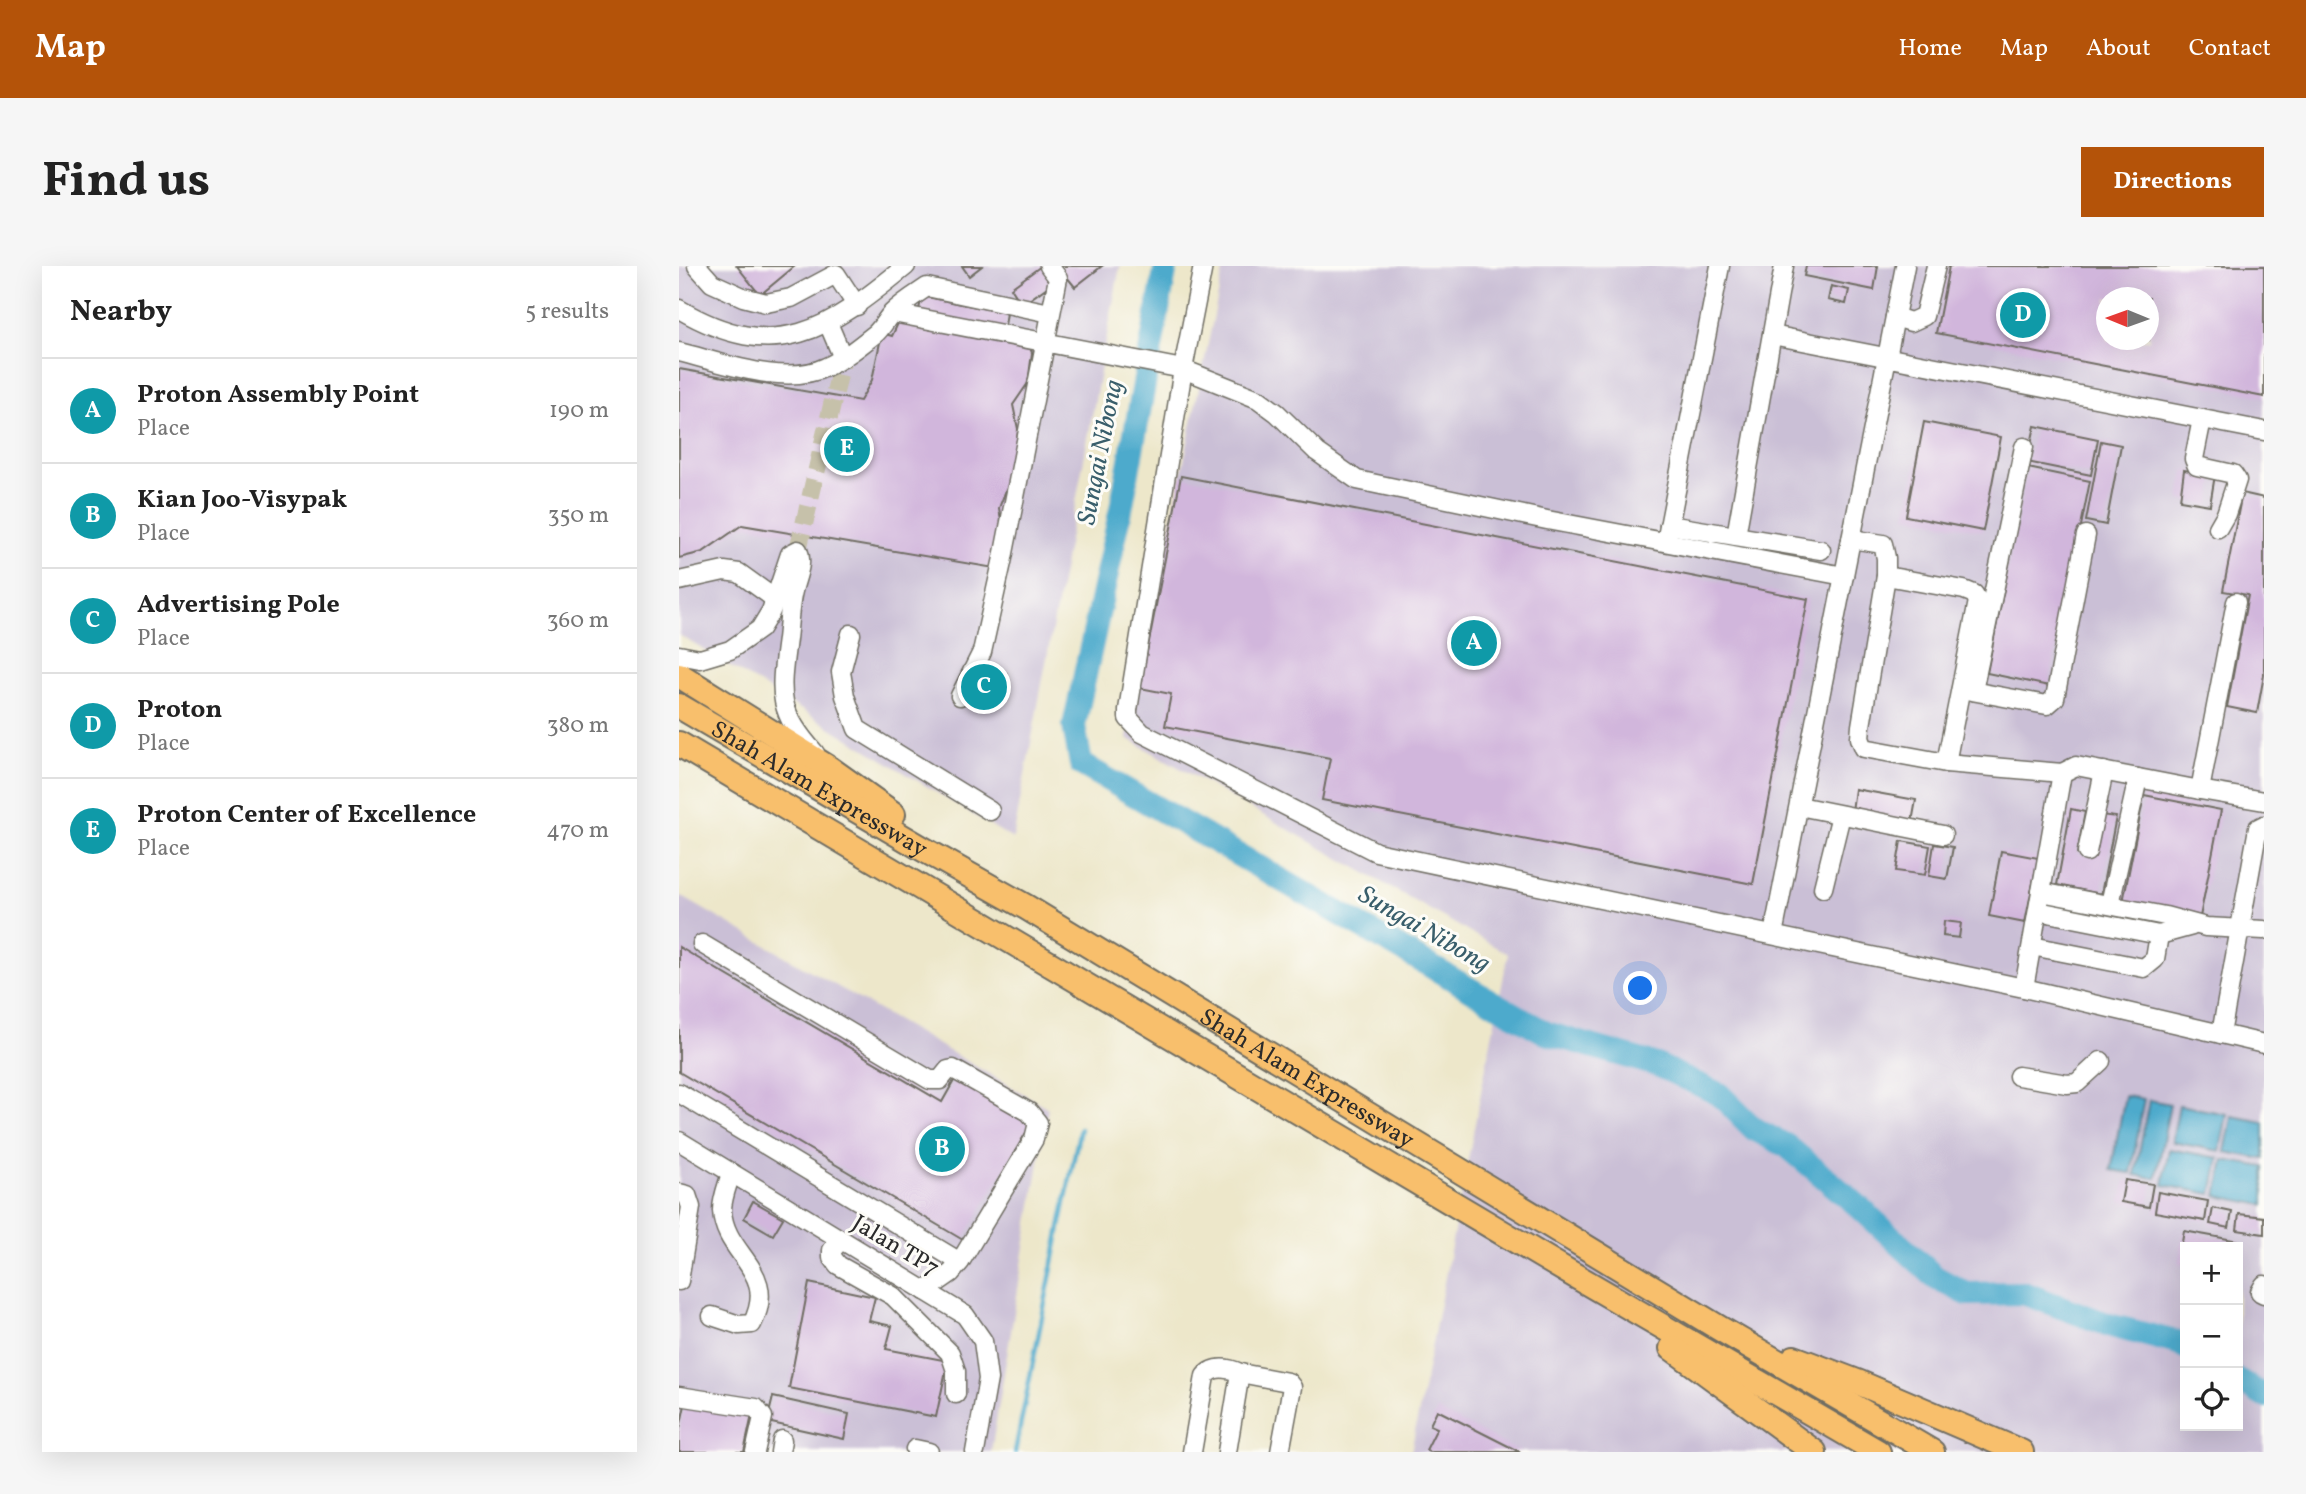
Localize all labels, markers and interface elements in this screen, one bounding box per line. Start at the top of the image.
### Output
text: Map [35,26,106,72]
text: Home [1898,32,1962,66]
text: Map [2000,32,2048,66]
text: About [2086,32,2151,66]
text: Contact [2189,32,2271,66]
button: Directions [2081,147,2264,217]
text: Find us [42,148,210,217]
north arrow [2096,287,2159,350]
pin: D [2000,289,2046,341]
text: Nearby [70,291,172,333]
text: 5 results [525,296,609,328]
text: Proton Assembly Point [137,377,419,413]
water label: Sungai Nibong [1069,377,1133,528]
text: A [85,395,101,427]
text: 190 m [549,395,609,427]
text: Place [137,413,190,445]
pin: E [824,423,870,475]
text: Kian Joo-Visypak [137,482,347,518]
text: B [85,500,101,532]
text: 350 m [548,500,609,532]
text: Place [137,518,190,550]
text: Advertising Pole [137,587,340,623]
text: C [86,605,100,637]
text: 360 m [547,605,609,637]
pin: A [1451,617,1497,669]
text: Place [137,623,190,655]
pin: C [961,661,1007,713]
text: Proton [137,692,222,728]
text: D [85,710,101,742]
text: 380 m [547,710,609,742]
street label: Shah Alam Expressway [704,713,933,867]
text: Place [137,728,190,760]
text: Proton Center of Excellence [137,797,476,833]
text: E [86,815,100,847]
text: 470 m [546,815,609,847]
text: Place [137,833,190,865]
water label: Sungai Nibong [1351,877,1497,982]
your location [1623,971,1657,1005]
street label: Shah Alam Expressway [1192,1001,1420,1158]
pin: B [919,1123,965,1175]
street label: Jalan TP7 [845,1207,945,1286]
map controls [2180,1242,2243,1431]
button: + [2180,1242,2243,1305]
button: − [2180,1305,2243,1368]
button: locate [2180,1368,2243,1431]

